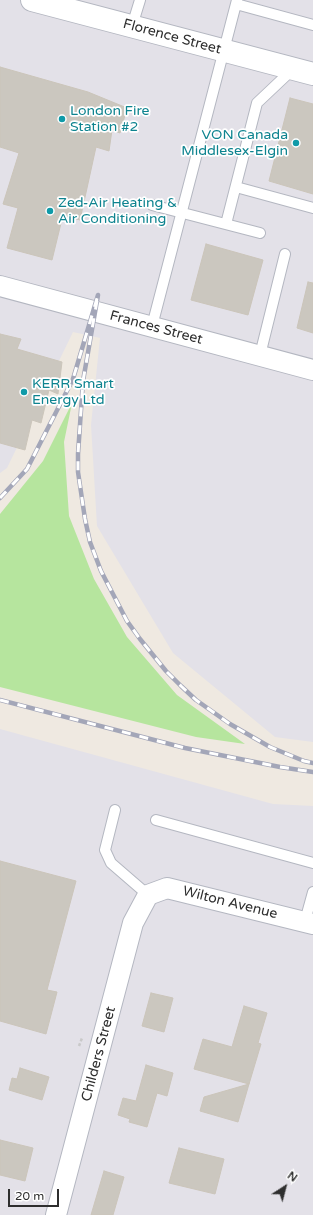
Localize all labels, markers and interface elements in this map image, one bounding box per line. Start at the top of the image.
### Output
street label: Florence Street [121,16,223,58]
place label: London Fire Station #2 [70,103,150,136]
marker: London Fire Station #2 [57,114,67,124]
place label: VON Canada Middlesex-Elgin [181,127,288,160]
marker: VON Canada Middlesex-Elgin [291,138,301,148]
place label: Zed-Air Heating & Air Conditioning [58,195,177,228]
marker: Zed-Air Heating & Air Conditioning [45,206,55,216]
street label: Frances Street [108,308,204,348]
place label: KERR Smart Energy Ltd [32,376,114,408]
marker: KERR Smart Energy Ltd [19,387,29,397]
street label: Wilton Avenue [181,883,279,923]
street label: Childers Street [78,1005,120,1103]
north arrow [265,1167,305,1207]
text: N [285,1169,300,1185]
scale bar [10,1181,61,1207]
text: 20 m [15,1189,44,1203]

